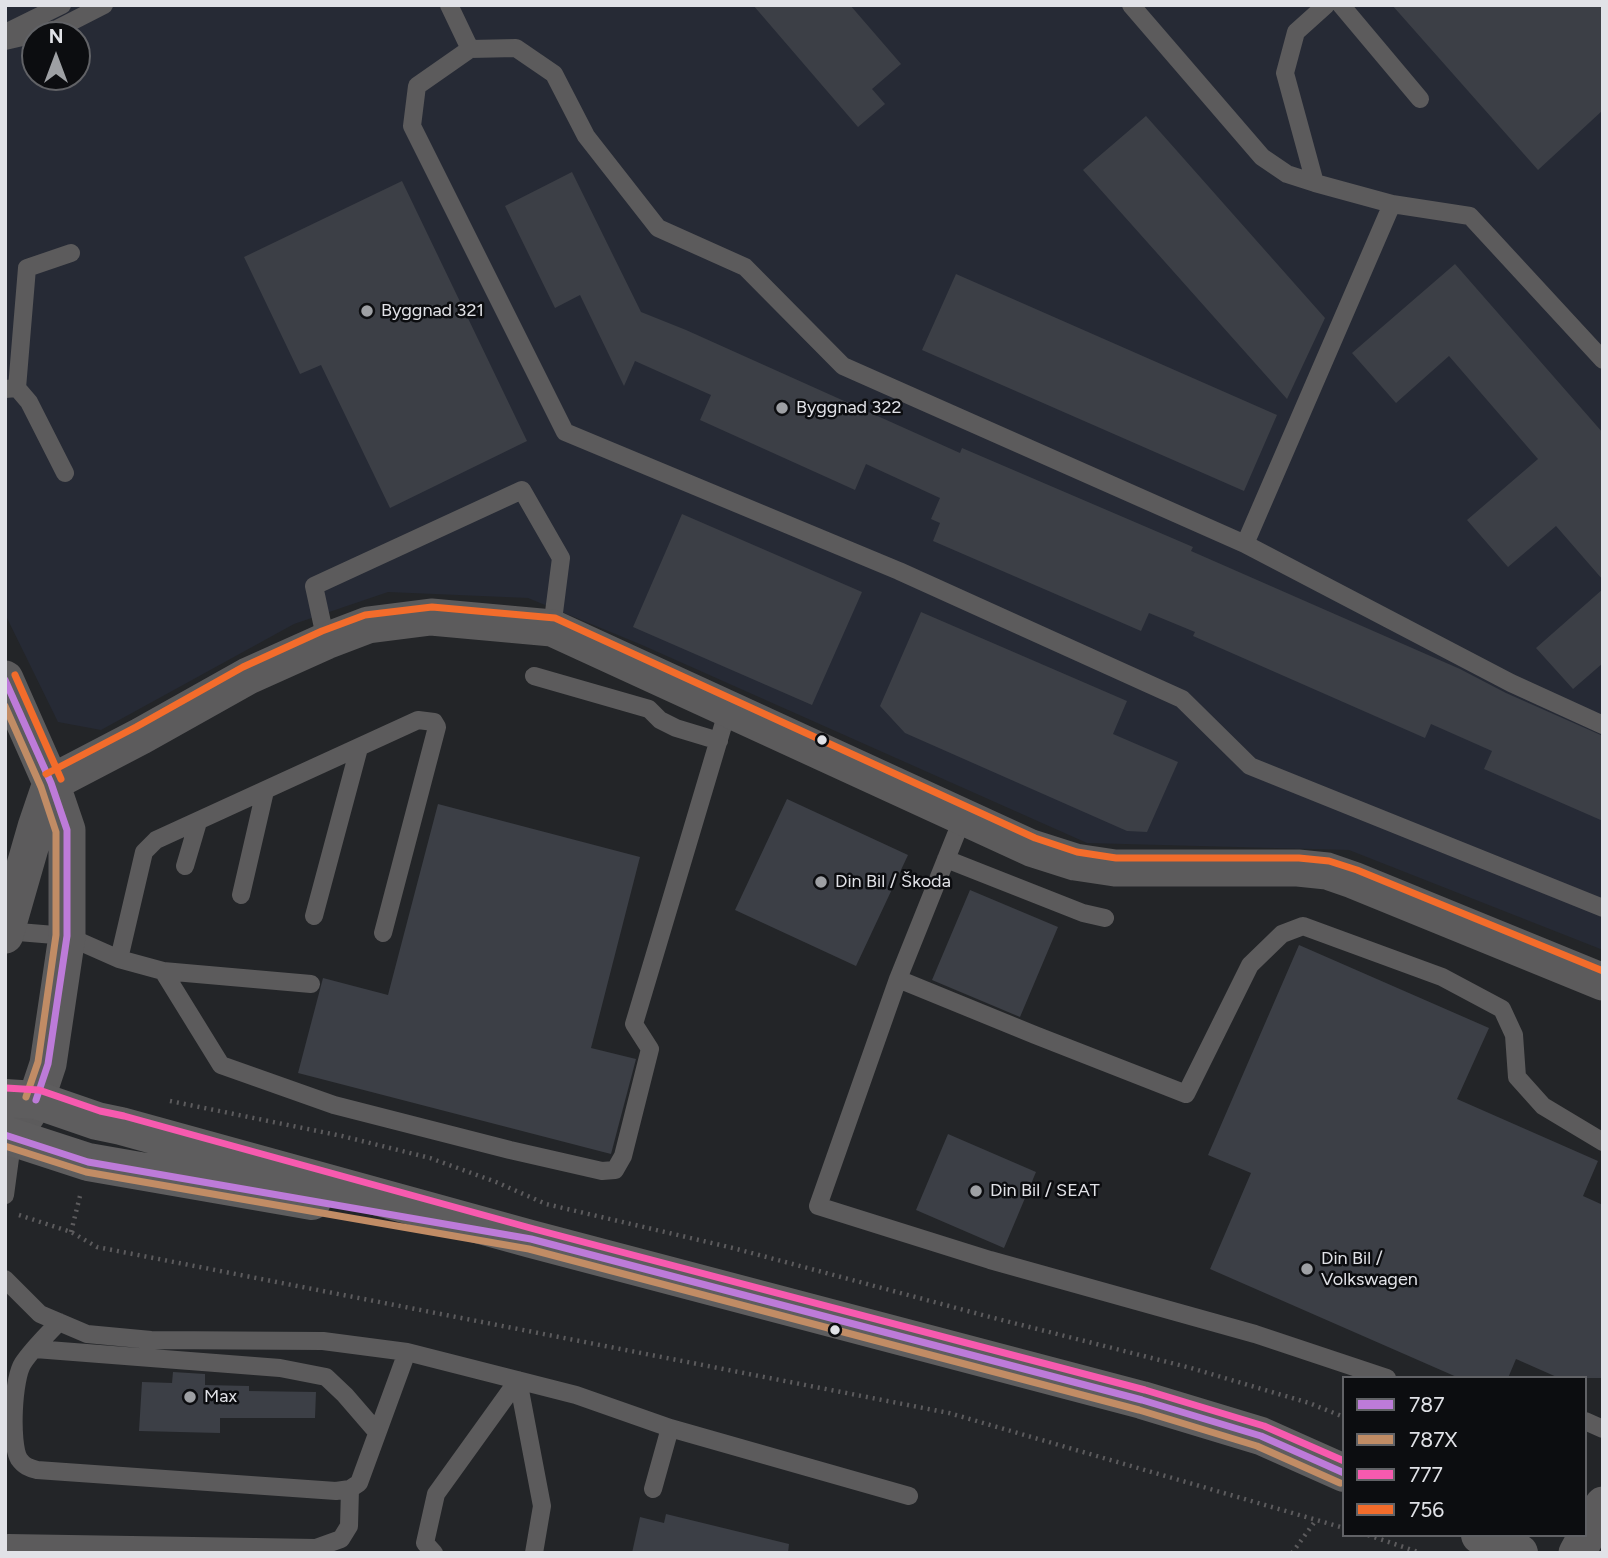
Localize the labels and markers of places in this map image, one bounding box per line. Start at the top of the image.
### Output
place label: Byggnad 321 [381,300,484,322]
marker: Byggnad 321 [359,303,375,319]
place label: Byggnad 322 [796,397,902,419]
marker: Byggnad 322 [774,400,790,416]
unlabelled marker [815,733,829,747]
place label: Din Bil / Škoda [835,871,951,893]
marker: Din Bil / Škoda [813,874,829,890]
place label: Din Bil / SEAT [990,1180,1100,1202]
marker: Din Bil / SEAT [968,1183,984,1199]
place label: Din Bil / Volkswagen [1321,1248,1418,1290]
marker: Din Bil / Volkswagen [1299,1261,1315,1277]
unlabelled marker [828,1323,842,1337]
place label: Max [204,1386,237,1408]
marker: Max [182,1389,198,1405]

